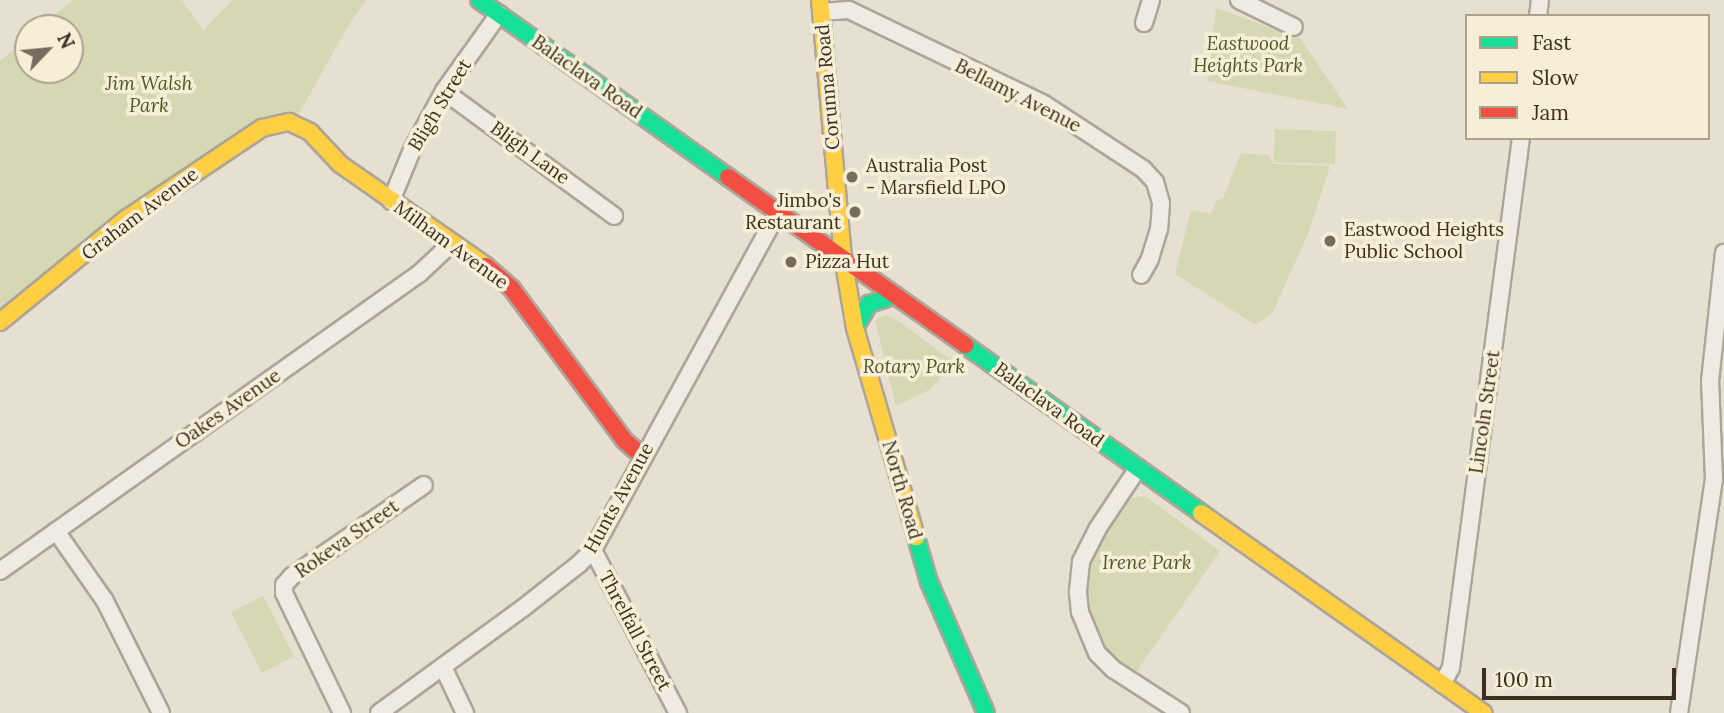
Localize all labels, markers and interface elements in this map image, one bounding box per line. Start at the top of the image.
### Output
north arrow [14,14,84,84]
legend [1465,14,1710,140]
street label: Corunna Road [811,23,845,151]
text: N [52,29,80,53]
text: Fast [1532,29,1571,56]
street label: Balaclava Road [527,30,647,124]
park label: Eastwood Heights Park [1193,33,1303,77]
street label: Bellamy Avenue [951,54,1085,138]
street label: Bligh Street [404,55,476,155]
text: Slow [1532,64,1579,91]
park label: Jim Walsh Park [105,73,193,117]
text: Jam [1532,99,1569,126]
street label: Bligh Lane [486,117,574,189]
place label: Australia Post - Marsfield LPO [866,155,1006,199]
street label: Graham Avenue [77,163,203,265]
marker: Australia Post - Marsfield LPO [844,169,860,185]
place label: Jimbo's Restaurant [745,190,841,234]
street label: Milham Avenue [389,196,513,294]
marker: Jimbo's Restaurant [847,204,863,220]
place label: Eastwood Heights Public School [1344,219,1504,263]
marker: Eastwood Heights Public School [1322,233,1338,249]
place label: Pizza Hut [805,251,889,273]
marker: Pizza Hut [783,254,799,270]
street label: Lincoln Street [1465,349,1505,475]
park label: Rotary Park [863,356,965,378]
street label: Balaclava Road [990,358,1108,452]
street label: Oakes Avenue [171,364,285,454]
street label: North Road [877,438,927,542]
street label: Hunts Avenue [579,439,659,557]
street label: Rokeva Street [291,495,403,583]
park label: Irene Park [1102,552,1192,574]
street label: Threlfall Street [594,567,676,695]
scale bar [1486,654,1680,698]
text: 100 m [1495,666,1553,693]

